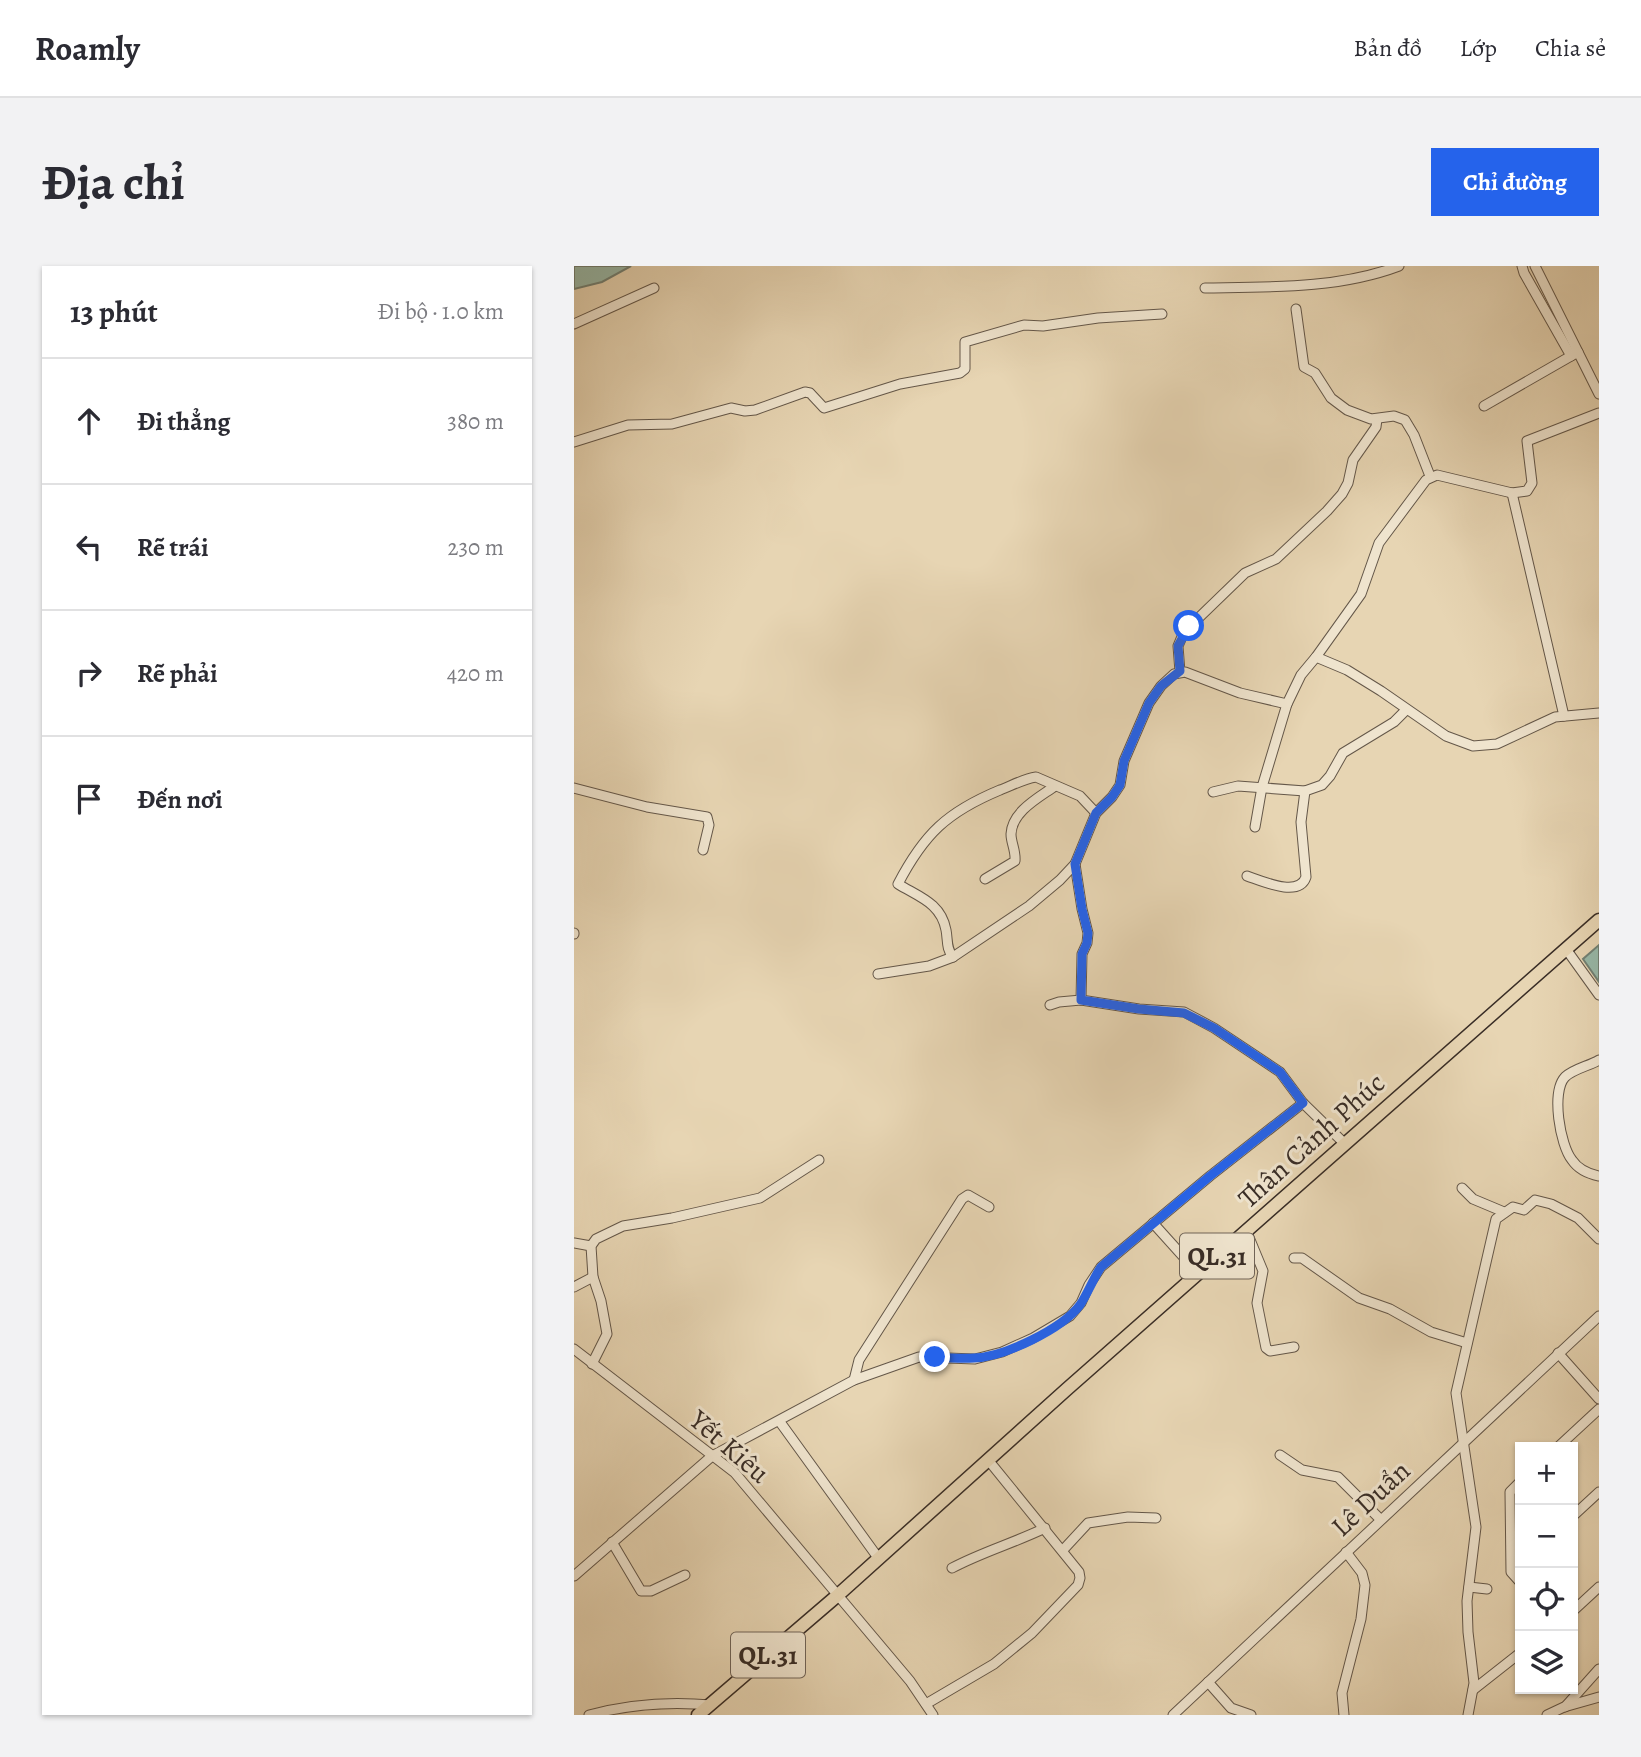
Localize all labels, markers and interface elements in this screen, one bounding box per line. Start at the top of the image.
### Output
text: Roamly [35,26,140,71]
text: Bản đồ [1354,32,1422,64]
text: Lớp [1460,32,1497,64]
text: Chia sẻ [1535,32,1606,64]
button: Chỉ đường [1431,148,1599,216]
text: Địa chỉ [42,149,185,216]
text: 13 phút [70,292,158,332]
text: Đi bộ · 1.0 km [378,296,504,327]
icon: ahead [70,402,108,440]
text: Đi thẳng [137,404,231,439]
text: 380 m [447,406,504,437]
icon: left [70,528,108,566]
text: Rẽ trái [137,530,209,565]
text: 230 m [448,532,504,563]
route start [1173,610,1204,641]
icon: right [70,654,108,692]
text: Rẽ phải [137,656,218,691]
text: 420 m [447,658,504,689]
icon: arrive [70,780,108,818]
text: Đến nơi [137,782,223,817]
street label: Thân Cảnh Phúc [1230,1065,1393,1217]
road number: QL.31 [1180,1233,1254,1278]
route end [919,1341,950,1372]
street label: Yết Kiêu [680,1401,778,1493]
map controls [1515,1442,1578,1694]
button: + [1515,1442,1578,1505]
street label: Lê Duẩn [1323,1452,1419,1545]
button: − [1515,1505,1578,1568]
button: locate [1515,1568,1578,1631]
button: layers [1515,1631,1578,1694]
road number: QL.31 [731,1632,805,1678]

